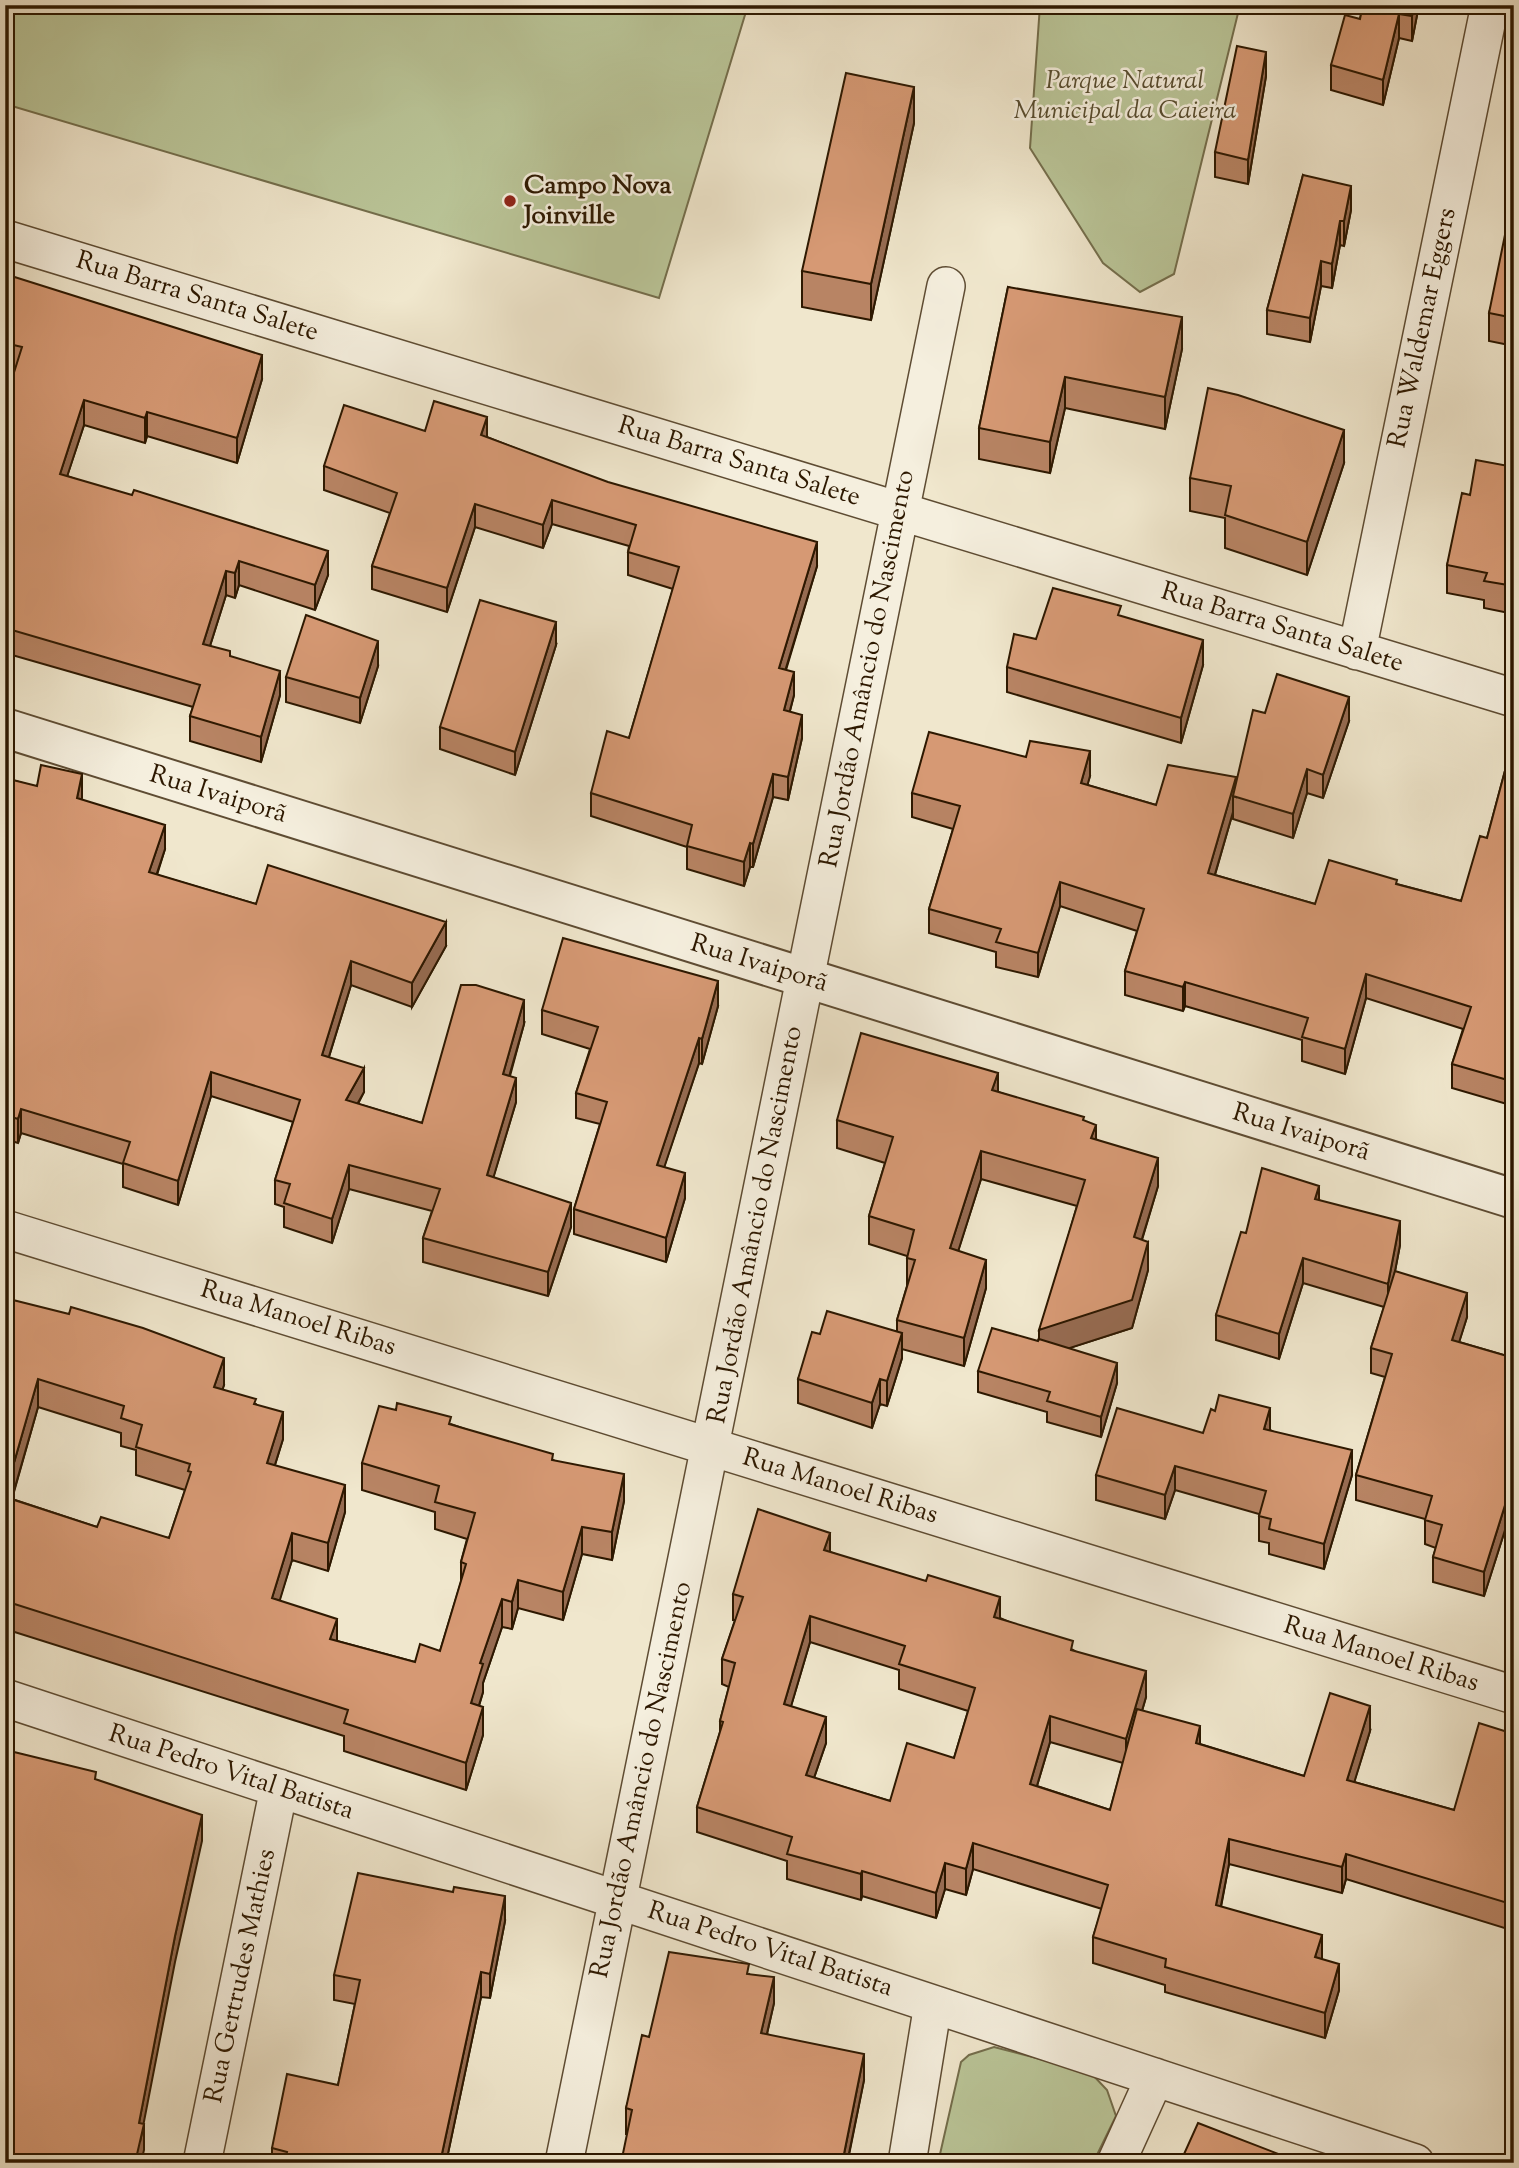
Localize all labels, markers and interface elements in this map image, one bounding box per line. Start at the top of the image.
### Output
park label: Parque Natural Municipal da Caieira [1014,63,1236,130]
place label: Campo Nova Joinville [522,168,671,235]
marker: Campo Nova Joinville [502,193,518,209]
street label: Rua Waldemar Eggers [1379,205,1467,451]
street label: Rua Barra Santa Salete [71,242,323,352]
street label: Rua Barra Santa Salete [613,407,865,517]
street label: Rua Jordão Amâncio do Nascimento [811,467,925,871]
street label: Rua Barra Santa Salete [1156,573,1408,683]
street label: Rua Ivaiporã [145,757,291,833]
street label: Rua Ivaiporã [686,926,832,1002]
street label: Rua Jordão Amâncio do Nascimento [699,1023,813,1427]
street label: Rua Ivaiporã [1228,1095,1374,1171]
street label: Rua Manoel Ribas [196,1272,400,1366]
street label: Rua Manoel Ribas [738,1440,942,1534]
street label: Rua Jordão Amâncio do Nascimento [582,1578,702,1982]
street label: Rua Manoel Ribas [1279,1608,1483,1702]
street label: Rua Pedro Vital Batista [104,1716,358,1830]
street label: Rua Gertrudes Mathies [196,1846,286,2106]
street label: Rua Pedro Vital Batista [643,1893,897,2007]

